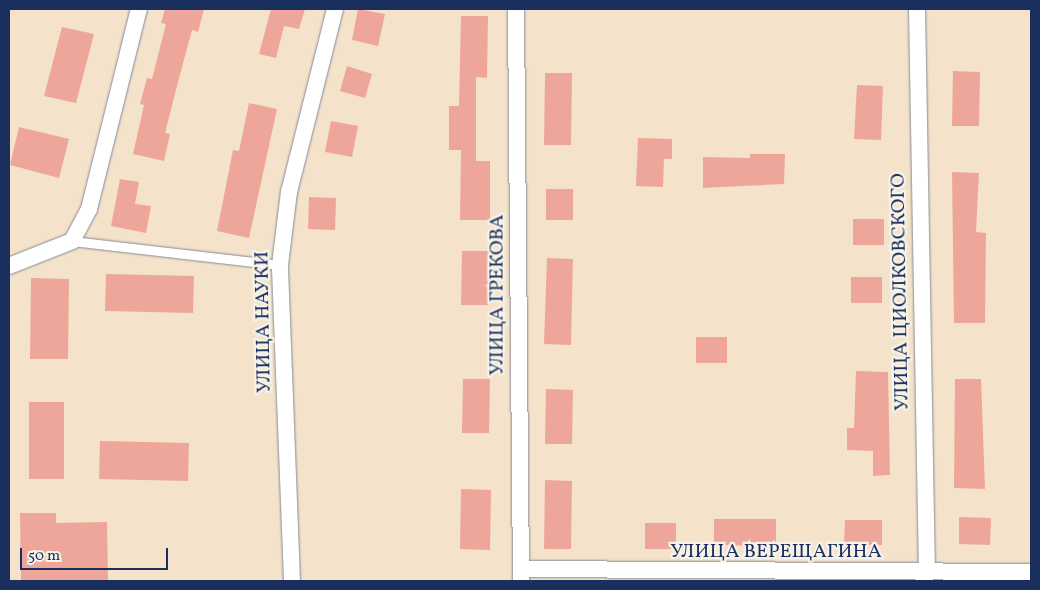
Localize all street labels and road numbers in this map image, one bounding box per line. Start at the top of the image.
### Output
street label: УЛИЦА ЦИОЛКОВСКОГО [887,173,915,411]
street label: УЛИЦА ГРЕКОВА [486,214,510,376]
street label: УЛИЦА НАУКИ [251,251,277,393]
street label: УЛИЦА ВЕРЕЩАГИНА [670,540,882,564]

